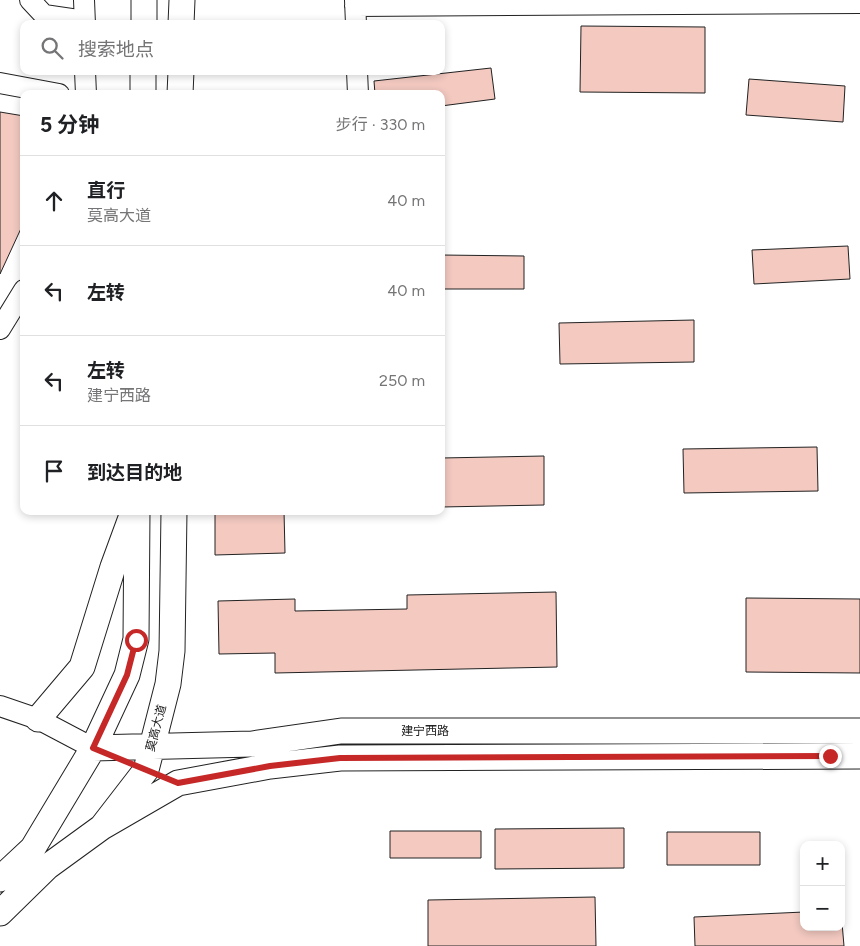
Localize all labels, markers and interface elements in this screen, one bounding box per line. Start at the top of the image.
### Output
search box [20,20,445,75]
icon: search [38,34,66,62]
text: 搜索地点 [78,38,154,61]
text: 5 分钟 [40,112,99,137]
text: 步行 · 330 m [336,115,425,134]
text: 直行 [87,179,125,202]
icon: ahead [40,187,68,215]
text: 40 m [387,191,425,210]
text: 莫高大道 [87,206,151,225]
icon: left [40,277,68,305]
text: 左转 [87,281,125,304]
text: 40 m [387,281,425,300]
text: 左转 [87,359,125,382]
icon: left [40,367,68,395]
text: 250 m [379,371,425,390]
text: 建宁西路 [87,386,151,405]
icon: arrive [40,457,68,485]
text: 到达目的地 [87,461,182,484]
route start [125,629,148,652]
street label: 莫高大道 [143,703,169,753]
street label: 建宁西路 [401,724,449,738]
route end [819,745,842,768]
map controls [800,841,845,931]
button: + [800,841,845,886]
button: − [800,886,845,931]

